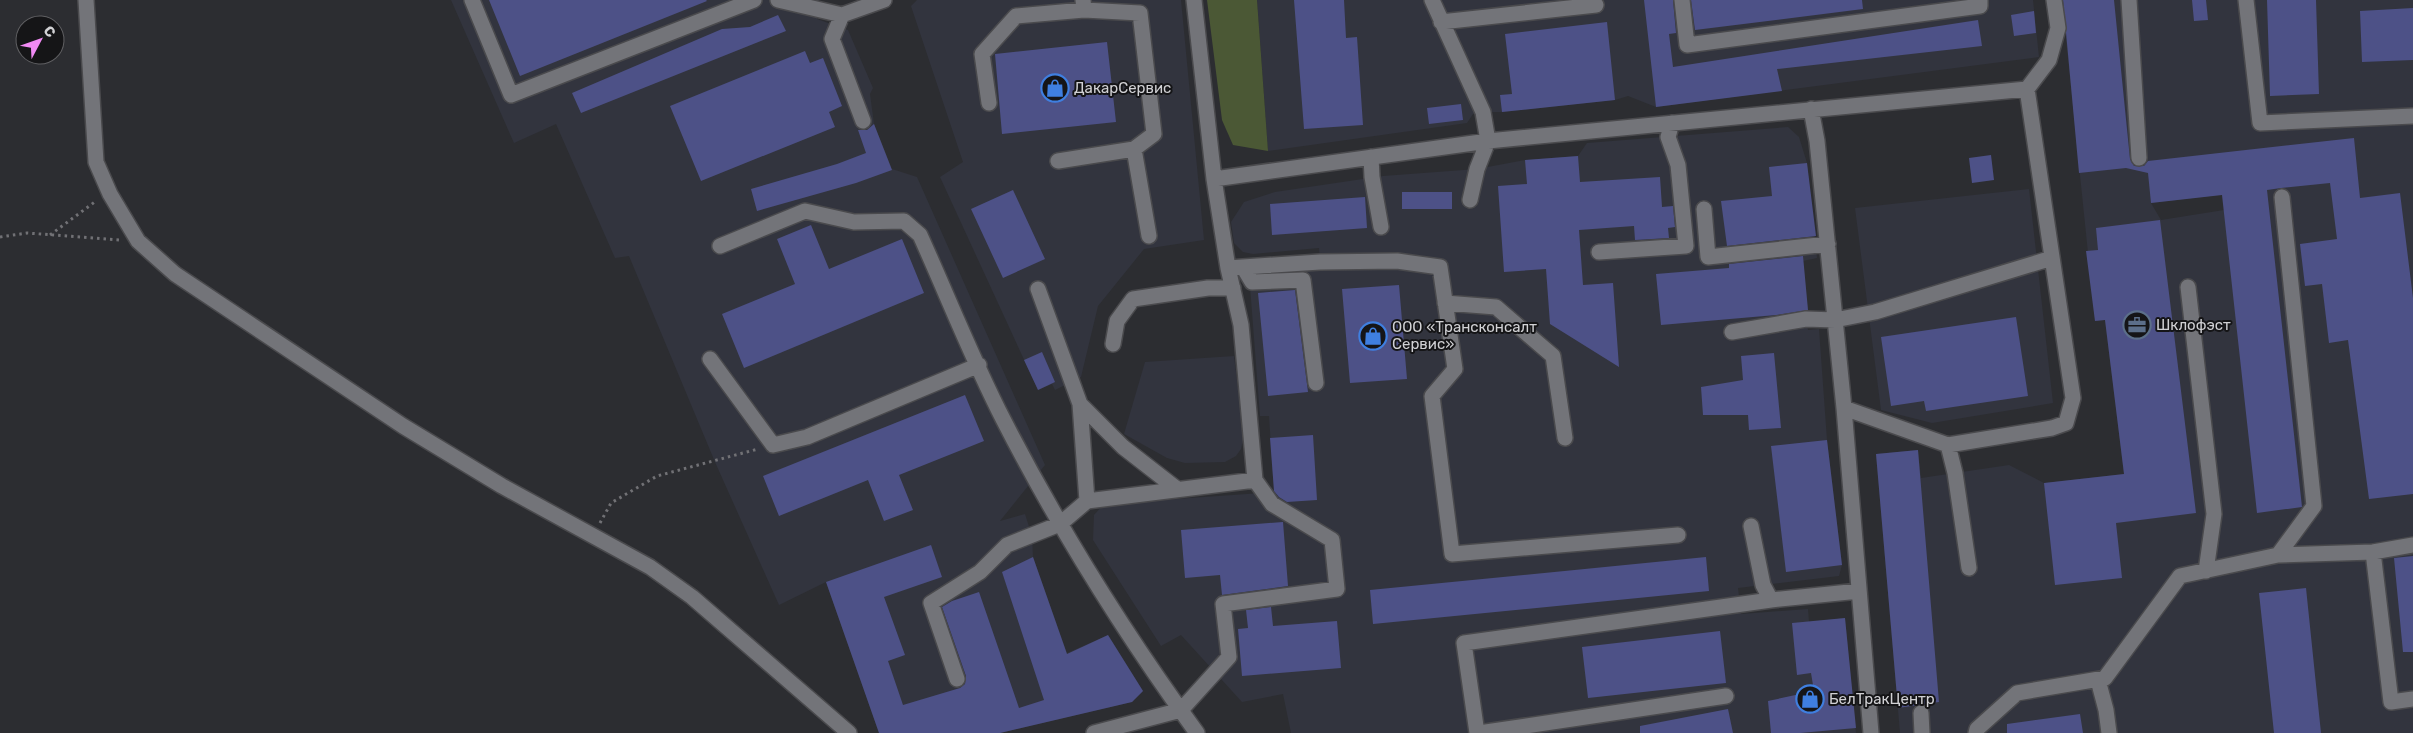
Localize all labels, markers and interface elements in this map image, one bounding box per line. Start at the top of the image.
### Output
north arrow [15,15,65,65]
text: С [40,23,59,41]
shop icon: ДакарСервис [1040,73,1070,103]
place label: ДакарСервис [1074,79,1171,97]
office icon: Шклофэст [2122,310,2152,340]
place label: Шклофэст [2156,316,2231,334]
place label: ООО «Трансконсалт Сервис» [1392,318,1537,353]
shop icon: ООО «Трансконсалт Сервис» [1358,321,1388,351]
shop icon: БелТракЦентр [1795,684,1825,714]
place label: БелТракЦентр [1829,690,1935,708]

